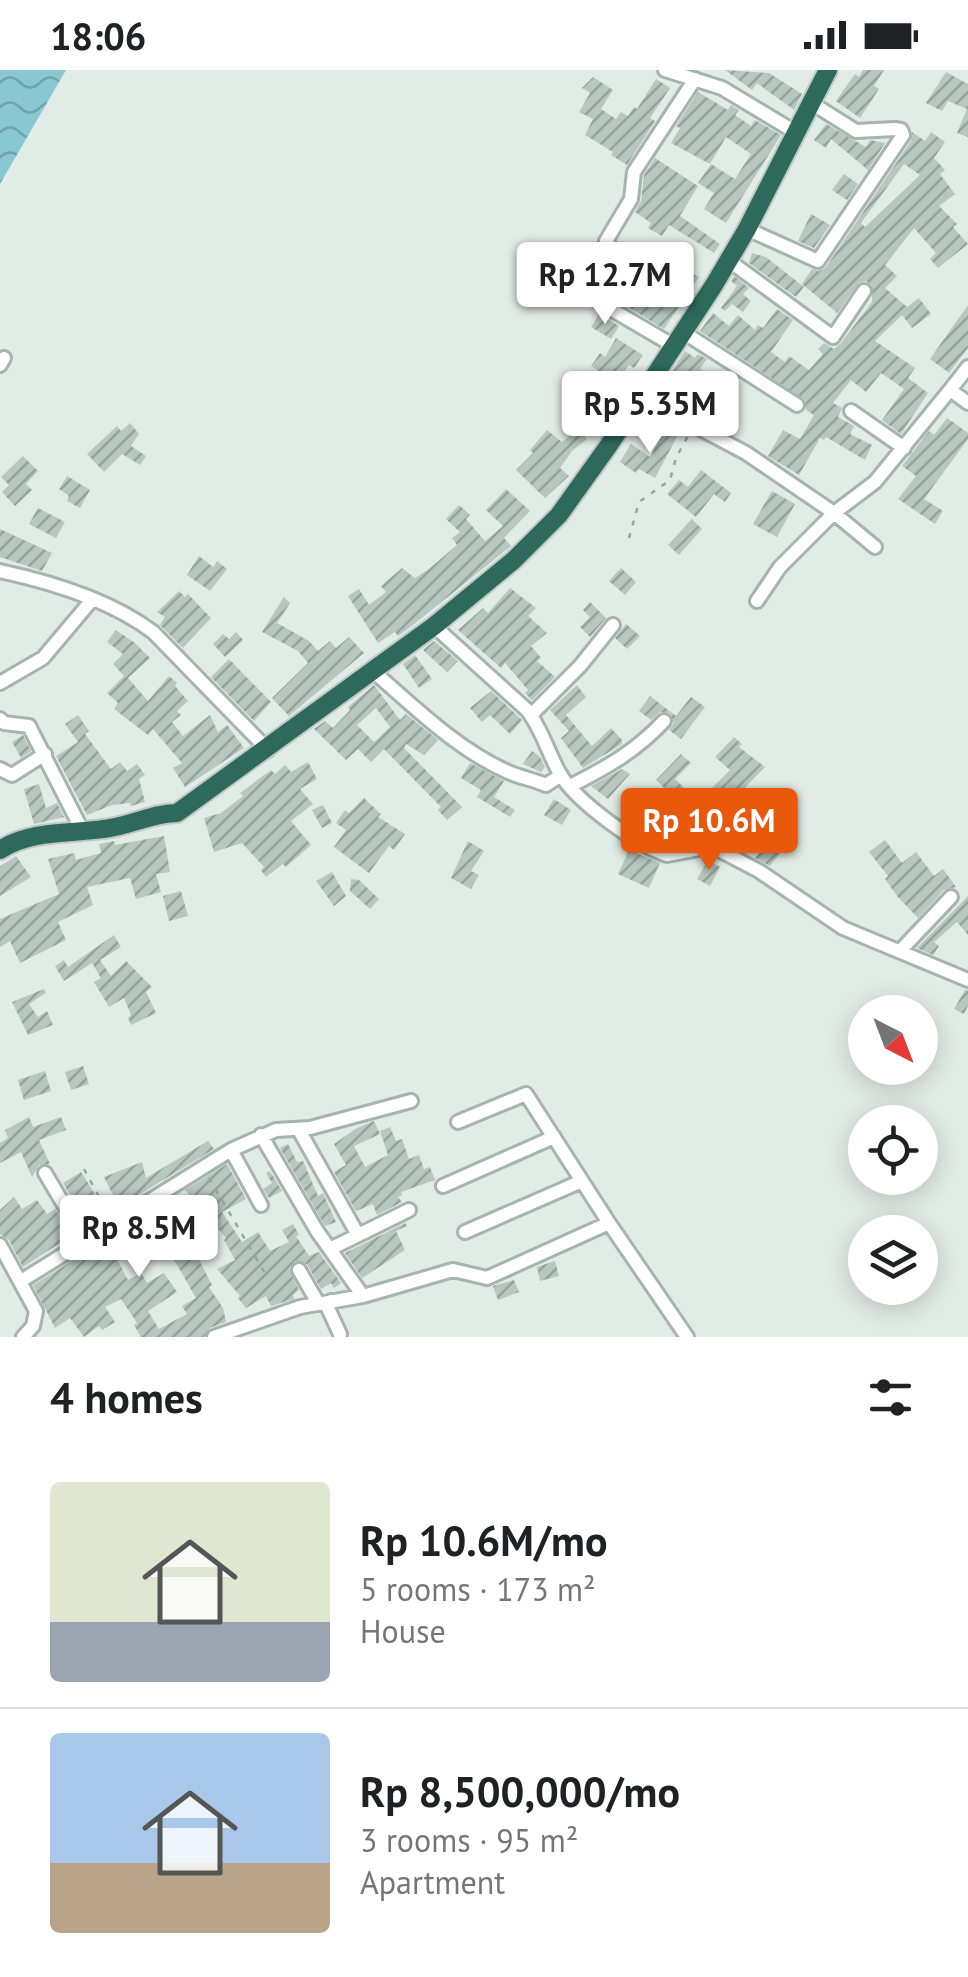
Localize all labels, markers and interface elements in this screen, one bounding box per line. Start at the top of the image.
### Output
text: 18:06 [50,11,146,60]
pin: Rp 12.7M [502,242,708,327]
text: Rp 12.7M [539,253,671,295]
pin: Rp 5.35M [547,371,753,456]
text: Rp 5.35M [584,382,716,424]
pin: Rp 10.6M [606,788,812,873]
text: Rp 10.6M [643,799,775,841]
north arrow [848,995,938,1085]
map controls [848,995,938,1305]
button: locate [848,1105,938,1195]
pin: Rp 8.5M [47,1195,231,1280]
text: Rp 8.5M [82,1206,196,1248]
button: layers [848,1215,938,1305]
text: 4 homes [50,1370,203,1425]
icon: filters [863,1370,918,1425]
text: Rp 10.6M/mo [360,1513,607,1568]
icon: home [130,1522,250,1642]
text: 5 rooms · 173 m² [360,1568,596,1610]
text: House [360,1610,446,1652]
text: Rp 8,500,000/mo [360,1764,680,1819]
icon: home [130,1773,250,1893]
text: 3 rooms · 95 m² [360,1819,578,1861]
text: Apartment [360,1861,505,1903]

